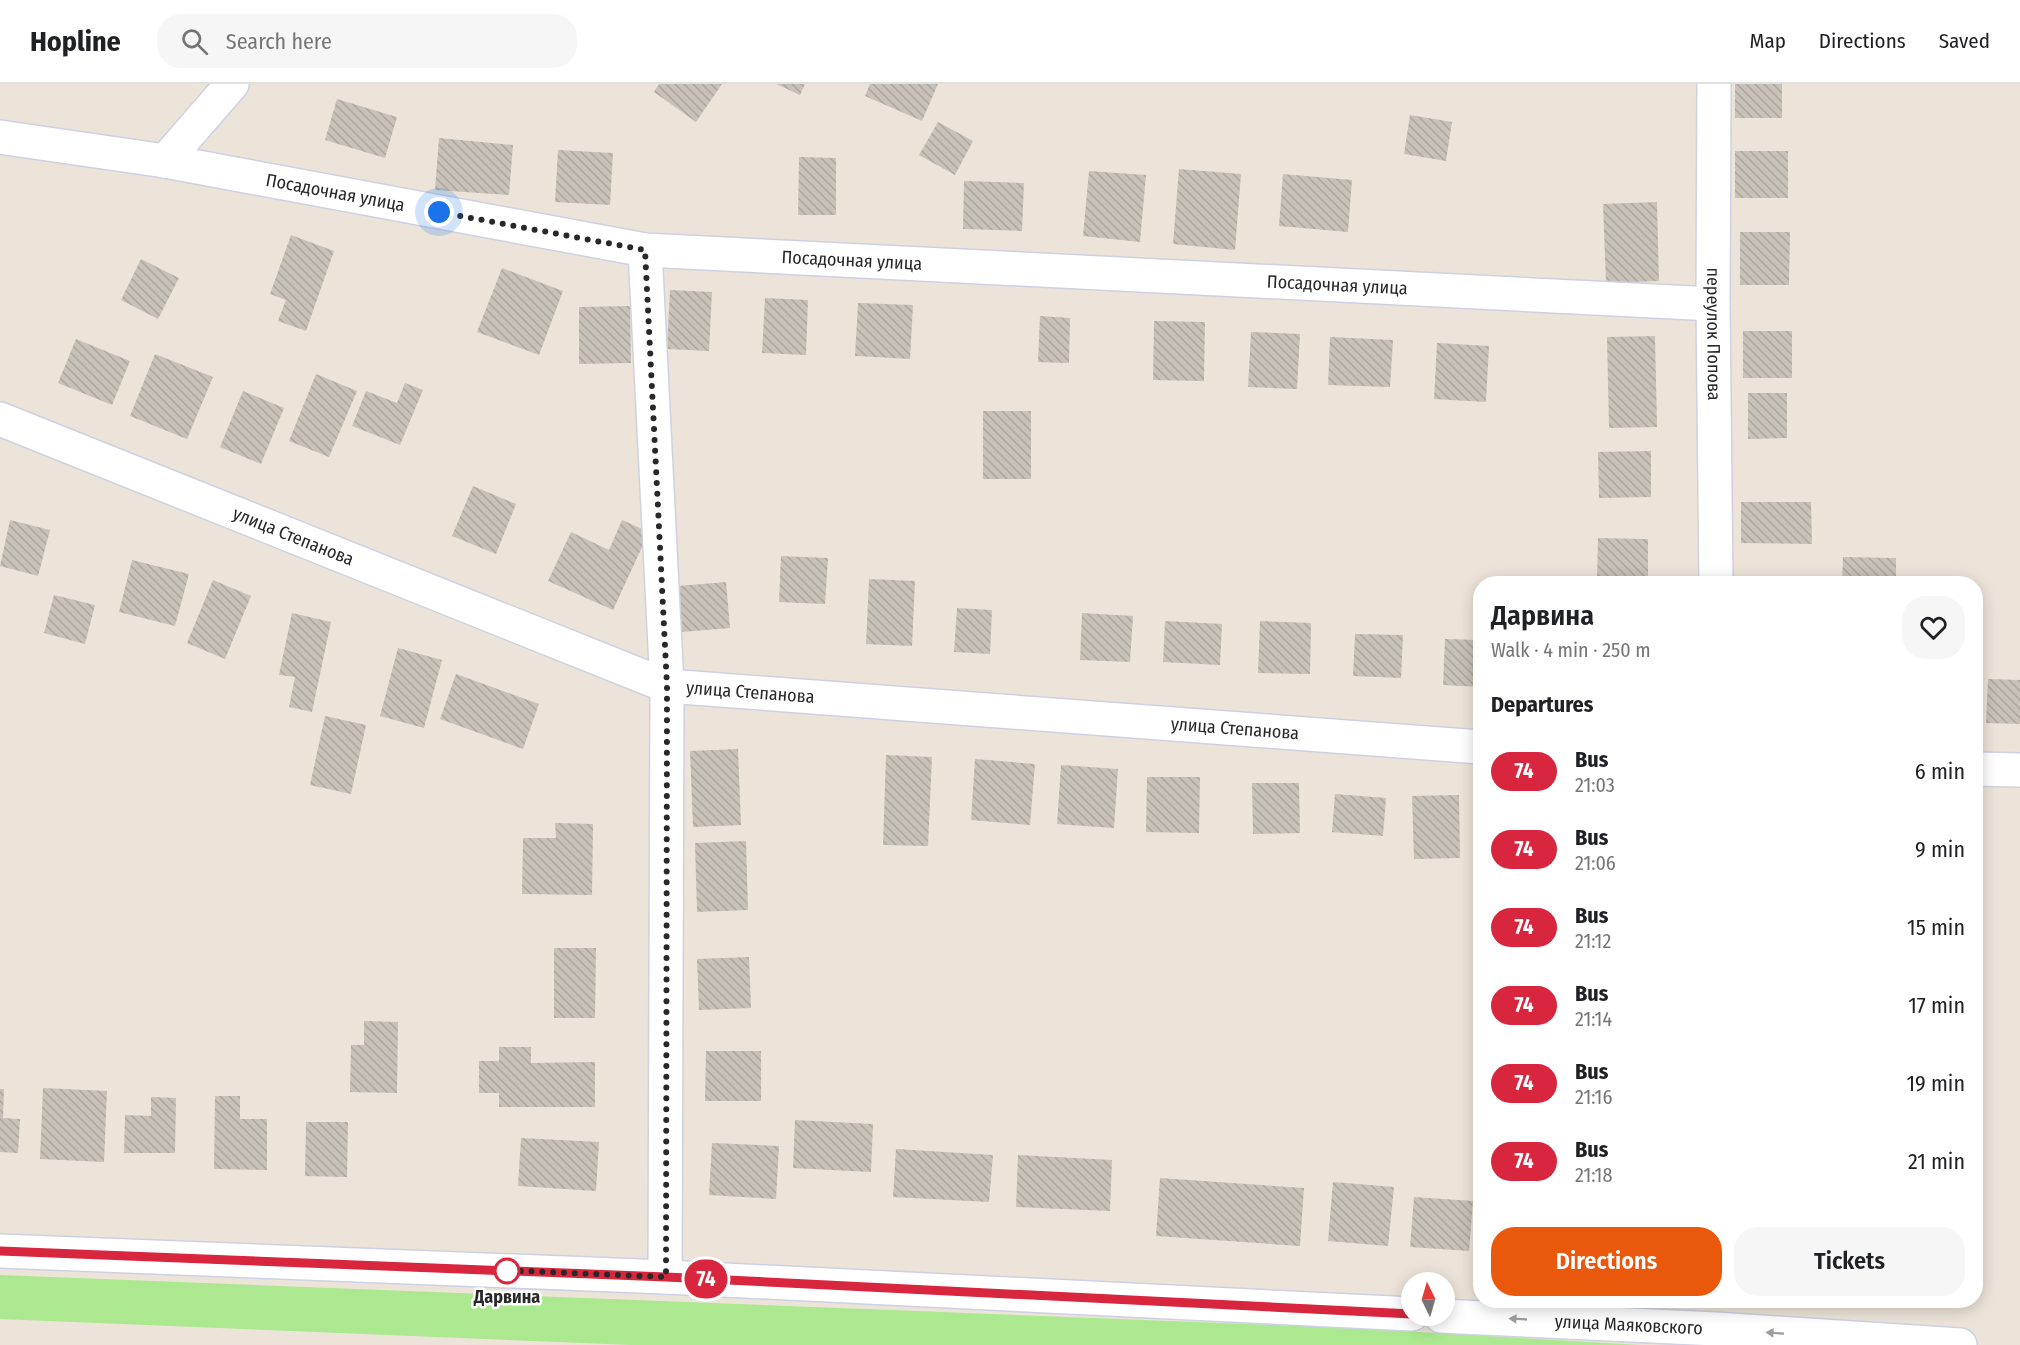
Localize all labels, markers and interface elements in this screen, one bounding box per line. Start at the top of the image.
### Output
search box [157,14,577,68]
text: Hopline [30,25,121,58]
icon: search [178,25,211,58]
text: Search here [226,28,332,55]
text: Map [1749,28,1786,54]
text: Directions [1819,28,1906,54]
text: Saved [1939,28,1990,54]
street label: Посадочная улица [264,169,407,216]
your location [424,197,454,227]
street label: Посадочная улица [781,246,923,275]
street label: переулок Попова [1702,267,1725,401]
street label: Посадочная улица [1266,270,1408,300]
street label: улица Степанова [230,502,357,571]
button: heart [1902,596,1965,659]
text: Дарвина [1491,599,1594,632]
text: Walk · 4 min · 250 m [1491,638,1651,662]
street label: улица Степанова [685,676,815,708]
text: Departures [1491,691,1593,718]
street label: улица Степанова [1170,713,1300,744]
text: Bus [1575,746,1608,773]
text: 74 [1514,758,1534,784]
text: 6 min [1915,758,1965,785]
text: 21:03 [1575,773,1615,797]
text: Bus [1575,824,1608,851]
text: 74 [1514,836,1534,862]
text: 9 min [1915,836,1965,863]
text: 21:06 [1575,851,1616,875]
text: Bus [1575,902,1608,929]
text: 74 [1514,914,1534,940]
text: 15 min [1907,914,1965,941]
text: 21:12 [1575,929,1611,953]
text: Bus [1575,980,1608,1007]
text: 74 [1514,992,1534,1018]
text: 17 min [1908,992,1965,1019]
text: 21:14 [1575,1007,1612,1031]
text: Bus [1575,1058,1608,1085]
text: 74 [1514,1070,1534,1096]
text: 19 min [1907,1070,1965,1097]
text: 21:16 [1575,1085,1612,1109]
text: Bus [1575,1136,1608,1163]
text: 74 [1514,1148,1534,1174]
text: 21 min [1908,1148,1965,1175]
text: 21:18 [1575,1163,1612,1187]
button: Directions [1491,1227,1722,1296]
button: Tickets [1734,1227,1965,1296]
marker: Дарвина [494,1258,520,1284]
line badge: 74 [679,1260,733,1298]
text: 74 [696,1266,716,1292]
north arrow [1401,1272,1455,1326]
map controls [1401,1272,1455,1326]
place label: Дарвина [473,1286,540,1308]
street label: улица Маяковского [1554,1310,1703,1339]
one-way arrow [1508,1315,1527,1324]
one-way arrow [1766,1328,1785,1338]

